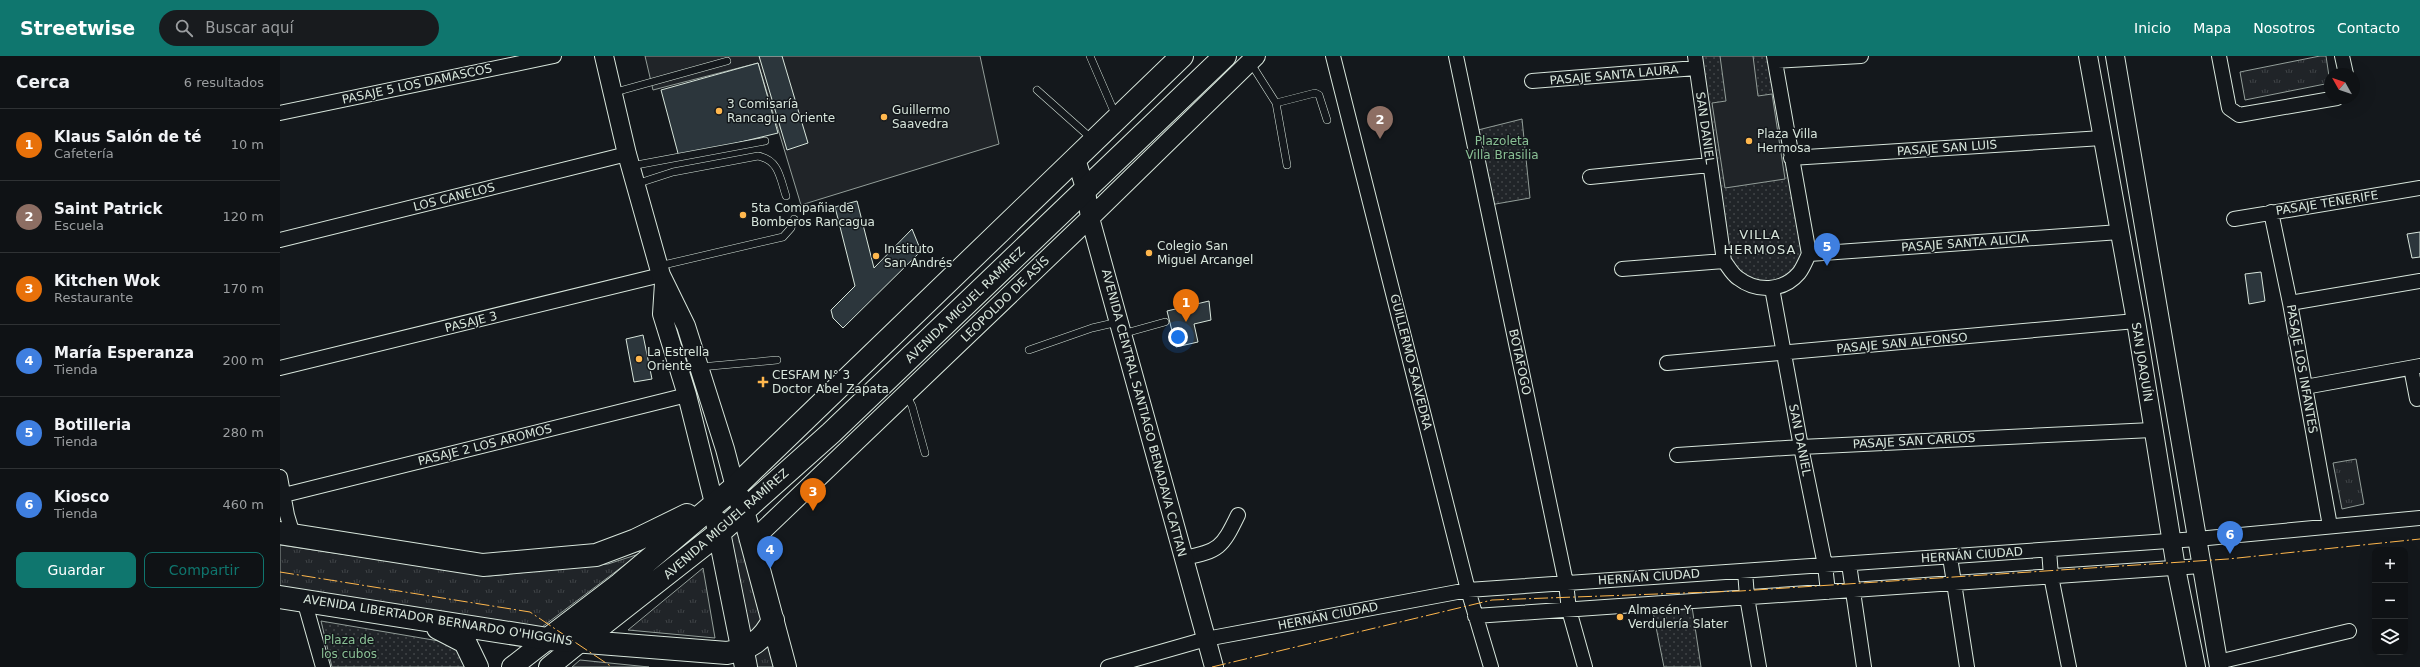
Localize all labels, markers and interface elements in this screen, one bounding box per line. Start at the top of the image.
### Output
search box [159,10,439,46]
text: Streetwise [20,17,135,39]
icon: search [173,17,195,39]
text: Buscar aquí [205,19,294,37]
text: Inicio [2134,20,2171,36]
text: Mapa [2193,20,2231,36]
text: Nosotros [2253,20,2315,36]
text: Contacto [2337,20,2400,36]
street label: PASAJE 5 LOS DAMASCOS [341,61,493,107]
street label: PASAJE SANTA LAURA [1549,62,1680,88]
north arrow [2324,68,2360,104]
text: Cerca [16,72,70,92]
text: 6 resultados [184,75,264,90]
street label: SAN DANIEL [1693,91,1717,165]
place label: 3 Comisaría Rancagua Oriente [727,97,835,125]
place label: Guillermo Saavedra [892,103,950,131]
marker: 3 Comisaría Rancagua Oriente [714,106,724,116]
pin: 2 [1367,106,1393,139]
marker: Guillermo Saavedra [879,112,889,122]
place label: Plaza Villa Hermosa [1757,127,1818,155]
text: Klaus Salón de té [54,128,201,146]
park label: Plazoleta Villa Brasilia [1465,134,1539,162]
marker: Plaza Villa Hermosa [1744,136,1754,146]
text: 1 [24,137,34,152]
text: 10 m [231,137,264,152]
street label: PASAJE SAN LUIS [1896,138,1998,158]
text: Cafetería [54,146,114,161]
street label: LOS CANELOS [412,180,496,214]
street label: PASAJE TENERIFE [2275,188,2379,218]
text: Saint Patrick [54,200,162,218]
place label: 5ta Compañia de Bomberos Rancagua [751,201,875,229]
text: 2 [24,209,34,224]
text: 120 m [222,209,264,224]
marker: 5ta Compañia de Bomberos Rancagua [738,210,748,220]
text: Escuela [54,218,104,233]
district label: VILLA HERMOSA [1724,227,1796,257]
street label: PASAJE SANTA ALICIA [1901,232,2030,254]
pin: 5 [1814,233,1840,266]
place label: Colegio San Miguel Arcangel [1157,239,1253,267]
place label: Instituto San Andrés [884,242,952,270]
street label: AVENIDA MIGUEL RAMÍREZ [902,243,1028,366]
marker: Colegio San Miguel Arcangel [1144,248,1154,258]
marker: Instituto San Andrés [871,251,881,261]
street label: LEOPOLDO DE ASÍS [957,253,1052,345]
street label: AVENIDA CENTRAL SANTIAGO BENADAVA CATTAN [1099,268,1189,558]
text: Kitchen Wok [54,272,160,290]
text: 3 [24,281,34,296]
text: 170 m [222,281,264,296]
pin: 1 [1173,289,1199,322]
text: Restaurante [54,290,133,305]
street label: GUILLERMO SAAVEDRA [1387,293,1435,432]
street label: PASAJE LOS INFANTES [2284,303,2320,435]
street label: PASAJE 3 [443,309,499,335]
street label: SAN JOAQUÍN [2129,321,2156,403]
your location [1168,327,1188,347]
street label: BOTAFOGO [1506,328,1534,396]
street label: PASAJE SAN ALFONSO [1836,330,1968,356]
text: María Esperanza [54,344,194,362]
place label: La Estrella Oriente [647,345,709,373]
text: 4 [24,353,34,368]
text: 200 m [222,353,264,368]
marker: La Estrella Oriente [634,354,644,364]
text: Tienda [54,362,98,377]
place label: CESFAM N° 3 Doctor Abel Zapata [772,368,889,396]
marker: CESFAM N° 3 Doctor Abel Zapata [757,376,769,388]
street label: SAN DANIEL [1786,403,1814,477]
text: Botilleria [54,416,131,434]
street label: PASAJE 2 LOS AROMOS [417,422,553,468]
text: 5 [24,425,34,440]
text: 280 m [222,425,264,440]
street label: PASAJE SAN CARLOS [1852,431,1976,451]
text: Tienda [54,434,98,449]
street label: AVENIDA MIGUEL RAMÍREZ [660,465,791,582]
pin: 3 [800,478,826,511]
text: Kiosco [54,488,109,506]
text: 6 [24,497,34,512]
text: 460 m [222,497,264,512]
text: Tienda [54,506,98,521]
pin: 6 [2217,521,2243,554]
pin: 4 [757,536,783,569]
street label: HERNÁN CIUDAD [1921,543,2023,566]
map controls [2372,547,2408,655]
button: + [2372,547,2408,583]
button: Guardar [16,552,136,588]
button: Compartir [144,552,264,588]
street label: HERNÁN CIUDAD [1598,565,1700,588]
button: − [2372,583,2408,619]
street label: AVENIDA LIBERTADOR BERNARDO O'HIGGINS [303,592,573,648]
street label: HERNÁN CIUDAD [1276,598,1379,633]
place label: Almacén Y Verdulería Slater [1628,603,1728,631]
marker: Almacén Y Verdulería Slater [1615,612,1625,622]
button: layers [2372,619,2408,655]
park label: Plaza de los cubos [321,633,377,661]

